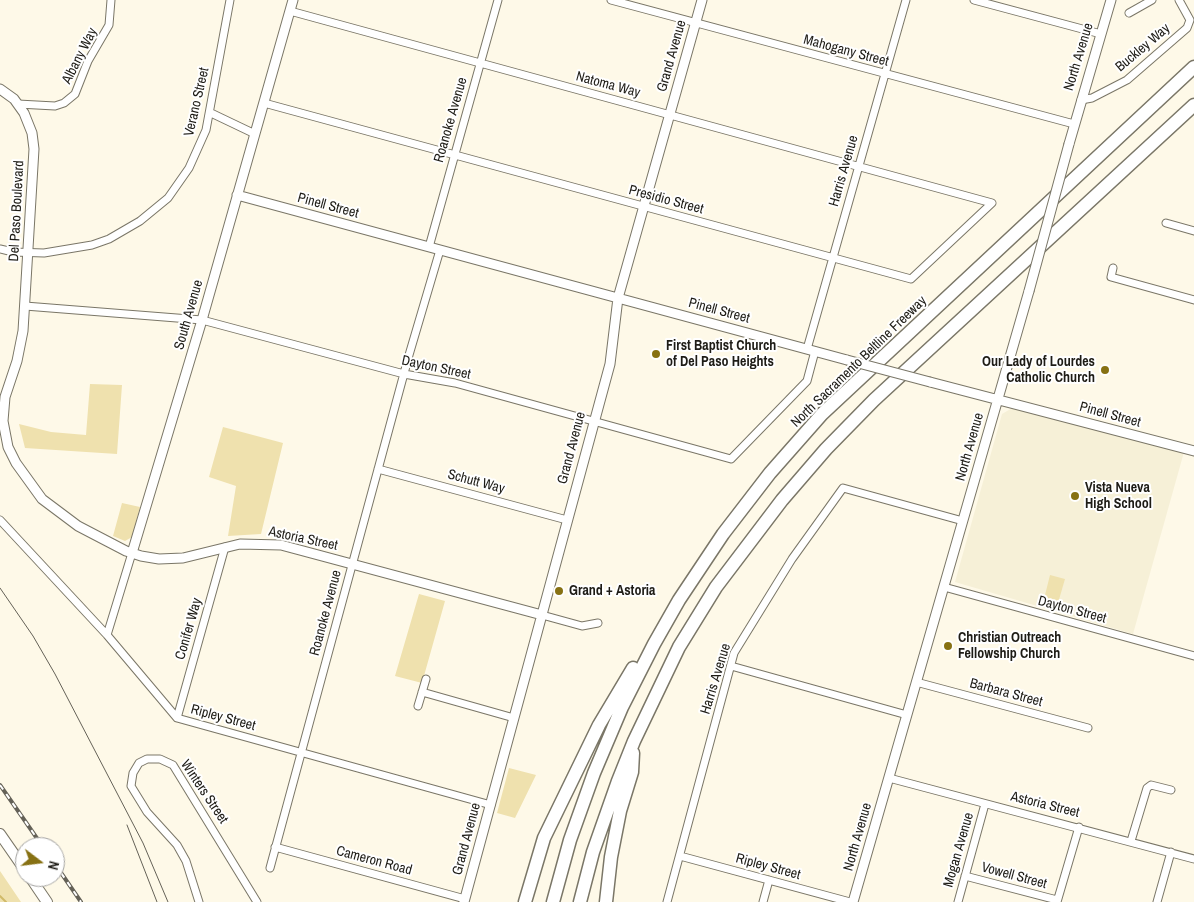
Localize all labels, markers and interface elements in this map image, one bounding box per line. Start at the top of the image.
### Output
street label: Grand Avenue [654,18,690,94]
street label: Buckley Way [1112,20,1174,76]
street label: North Avenue [1061,21,1097,93]
street label: Albany Way [59,25,101,87]
street label: Mahogany Street [802,32,890,70]
street label: Verano Street [181,66,213,138]
street label: Natoma Way [574,68,642,102]
street label: Roanoke Avenue [431,75,471,165]
street label: Harris Avenue [826,134,862,208]
street label: Del Paso Boulevard [6,160,28,262]
street label: Presidio Street [627,182,705,218]
street label: Pinell Street [296,190,360,222]
street label: South Avenue [171,278,207,352]
street label: North Sacramento Beltline Freeway [788,293,930,431]
street label: Pinell Street [687,295,751,327]
place label: First Baptist Church of Del Paso Heights [666,338,776,371]
marker: First Baptist Church of Del Paso Heights [650,348,662,360]
street label: Dayton Street [400,352,472,384]
place label: Our Lady of Lourdes Catholic Church [982,354,1095,387]
marker: Our Lady of Lourdes Catholic Church [1099,364,1111,376]
street label: Pinell Street [1078,399,1142,431]
street label: Grand Avenue [554,410,590,486]
street label: North Avenue [952,411,988,483]
street label: Schutt Way [446,466,506,498]
place label: Vista Nueva High School [1085,480,1152,512]
marker: Vista Nueva High School [1069,490,1081,502]
street label: Astoria Street [267,523,339,555]
street label: Roanoke Avenue [307,568,345,658]
place label: Grand + Astoria [569,583,655,599]
marker: Grand + Astoria [553,585,565,597]
street label: Dayton Street [1036,593,1108,627]
street label: Conifer Way [172,596,206,662]
place label: Christian Outreach Fellowship Church [958,630,1061,662]
marker: Christian Outreach Fellowship Church [942,640,954,652]
street label: Harris Avenue [697,642,735,716]
street label: Barbara Street [968,675,1044,711]
street label: Ripley Street [189,701,257,735]
street label: Winters Street [177,757,231,827]
street label: Astoria Street [1009,788,1081,822]
street label: Grand Avenue [449,801,485,877]
street label: North Avenue [840,801,876,873]
street label: Mogan Avenue [940,811,978,889]
north arrow [15,837,65,887]
street label: Cameron Road [334,843,414,879]
street label: Ripley Street [734,850,802,884]
text: N [44,859,63,872]
street label: Vowell Street [979,859,1049,893]

